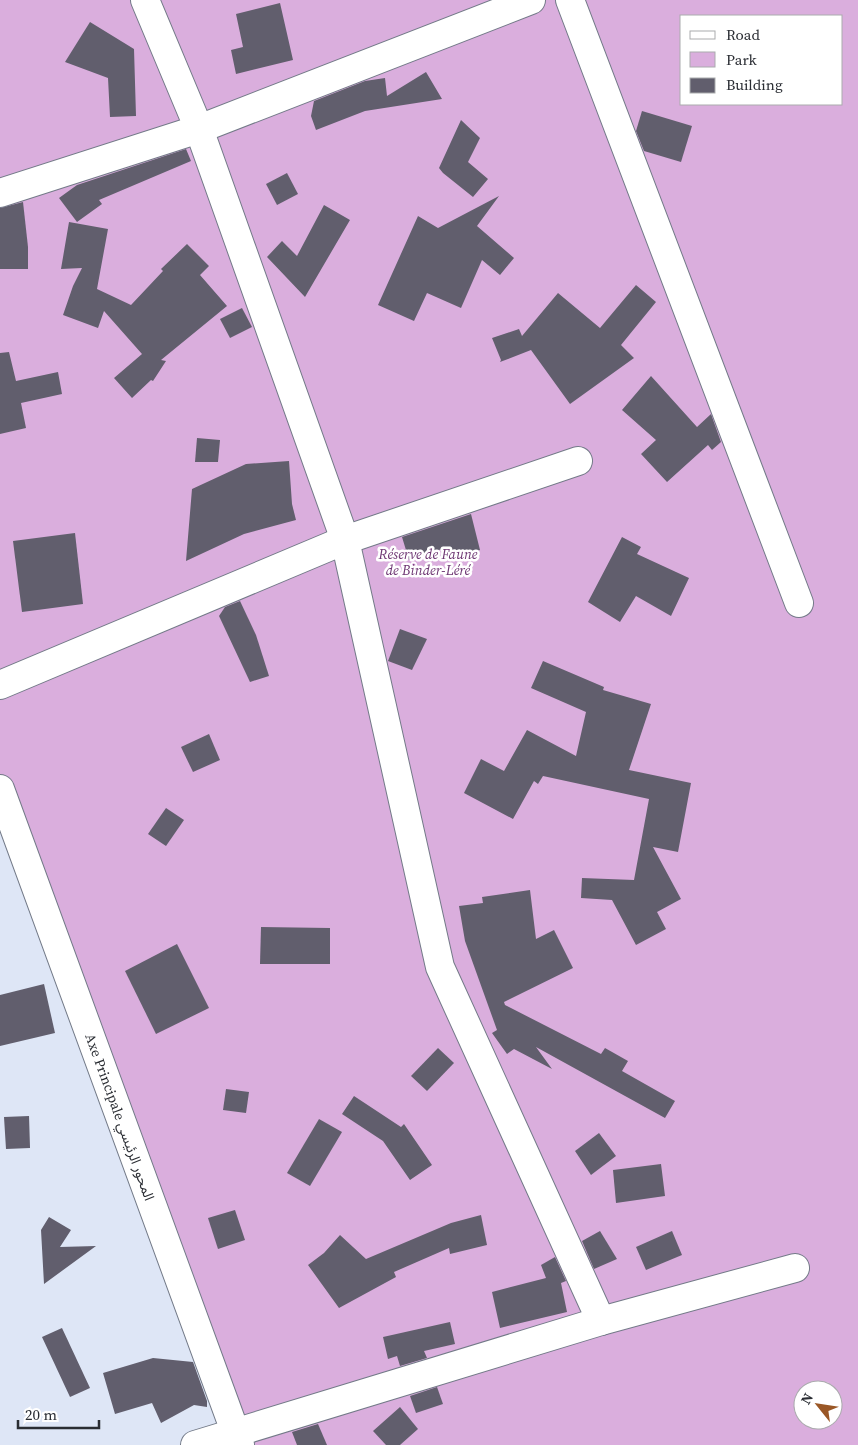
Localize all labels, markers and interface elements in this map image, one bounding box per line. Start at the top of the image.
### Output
legend [680,15,843,105]
text: Road [726,24,760,45]
text: Park [726,49,758,70]
text: Building [726,74,783,95]
park label: Réserve de Faune de Binder-Léré [377,544,478,580]
street label: Axe Principale المحور الرئيسي [79,1031,160,1204]
north arrow [793,1380,843,1430]
text: N [796,1389,818,1408]
scale bar [18,1398,99,1430]
text: 20 m [25,1404,57,1425]

